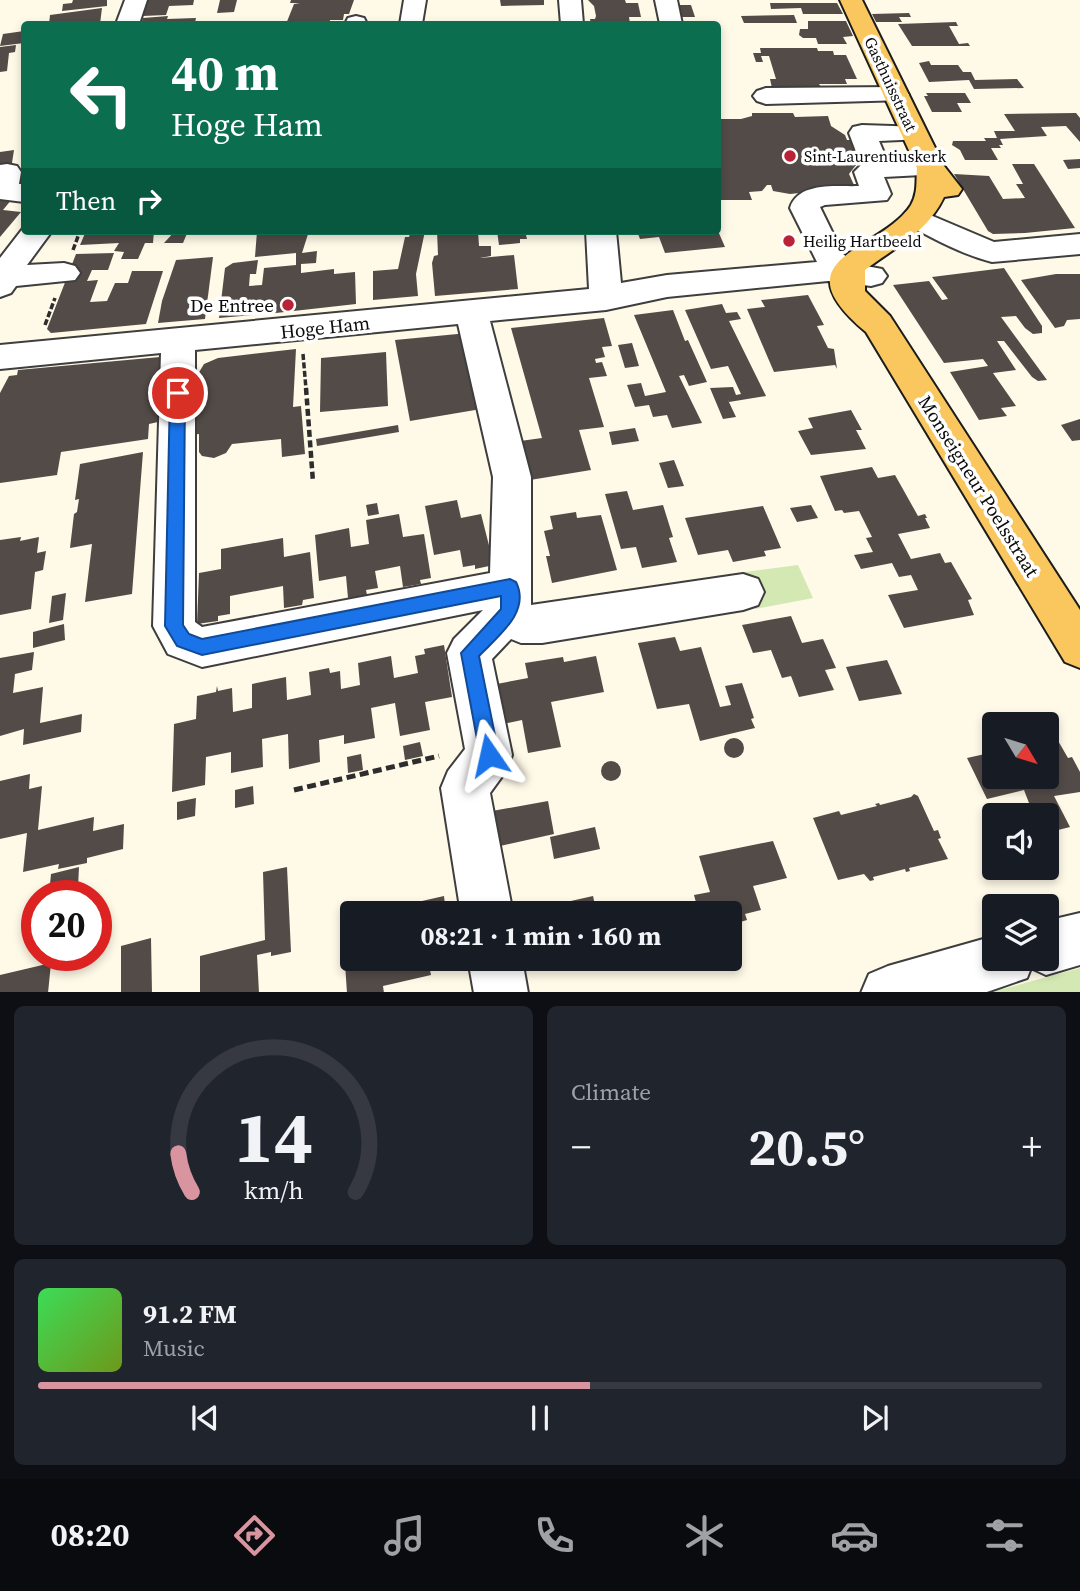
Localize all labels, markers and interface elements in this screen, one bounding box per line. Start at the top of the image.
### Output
street label: Gasthuisstraat [859,33,923,136]
text: 40 m [171,39,279,106]
icon: left [56,49,147,140]
text: Hoge Ham [171,103,323,147]
place label: Sint-Laurentiuskerk [804,145,946,167]
marker: Sint-Laurentiuskerk [782,148,798,164]
icon: right [130,182,168,220]
text: Then [56,183,116,219]
place label: Heilig Hartbeeld [803,230,922,252]
marker: Heilig Hartbeeld [781,233,797,249]
place label: De Entree [190,292,274,318]
marker: De Entree [280,297,296,313]
street label: Hoge Ham [279,309,371,345]
pin [148,363,208,423]
icon: arrive [159,374,197,412]
street label: Monseigneur Poelsstraat [913,390,1046,582]
north arrow [982,712,1059,789]
map controls [982,712,1059,971]
position arrow [452,718,526,792]
button: sound [982,803,1059,880]
speed limit sign: 20 [21,880,112,971]
button: layers [982,894,1059,971]
text: 08:21 · 1 min · 160 m [421,918,661,954]
text: Climate [571,1076,651,1108]
text: 14 [234,1087,313,1186]
text: 20.5° [748,1111,865,1182]
text: − [571,1121,591,1173]
text: + [1022,1121,1042,1173]
text: km/h [244,1172,303,1206]
text: 91.2 FM [143,1296,237,1332]
text: Music [143,1332,205,1364]
icon: previous [186,1399,224,1437]
icon: pause [521,1399,559,1437]
icon: next [856,1399,894,1437]
icon: directions [230,1511,279,1560]
icon: music [380,1511,429,1560]
icon: phone [530,1511,579,1560]
icon: climate [680,1511,729,1560]
icon: car [830,1511,879,1560]
icon: filters [980,1511,1029,1560]
text: 08:20 [51,1513,129,1557]

